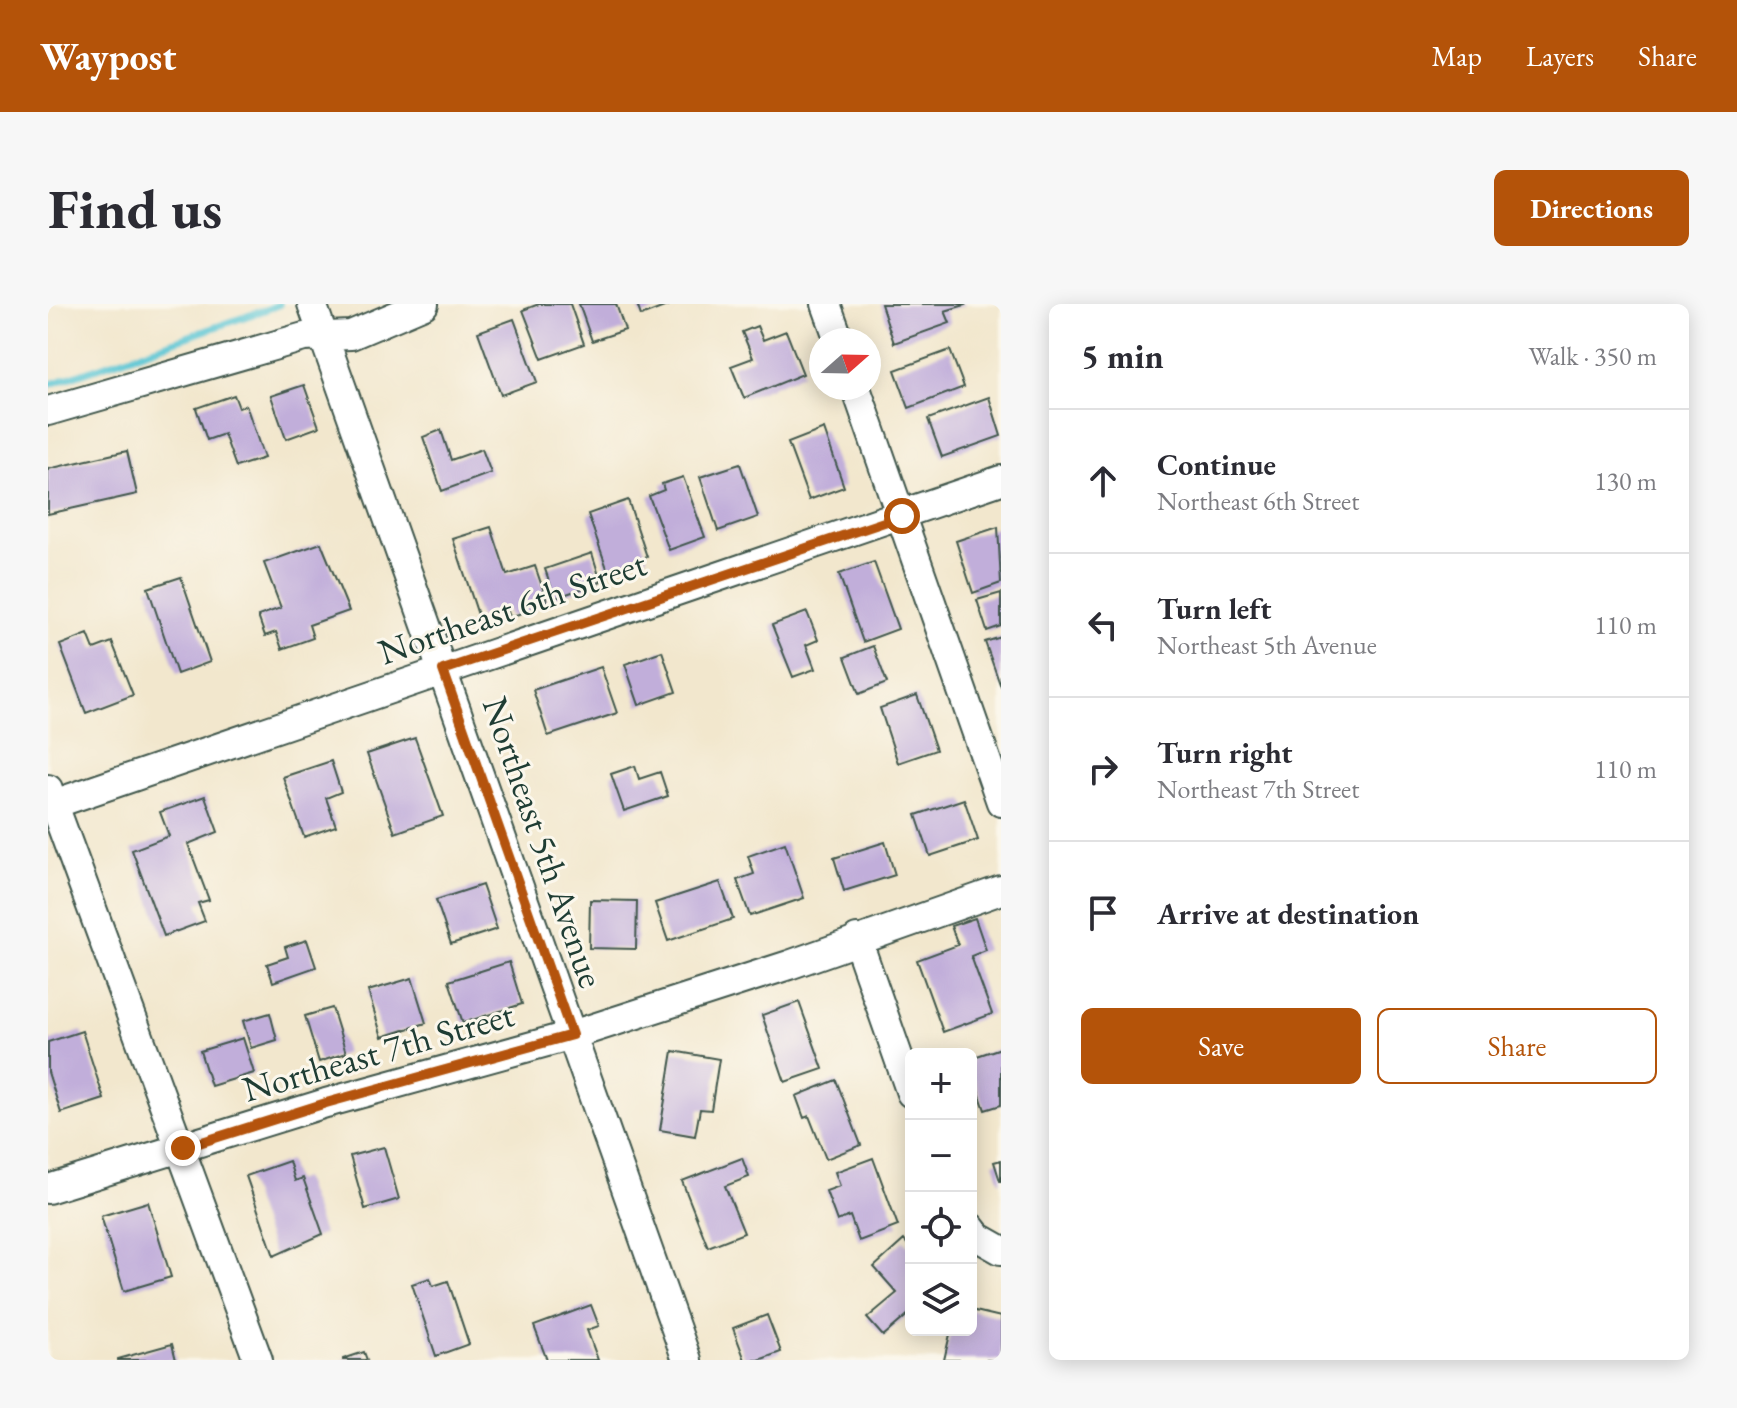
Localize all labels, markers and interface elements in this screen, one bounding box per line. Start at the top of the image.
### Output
text: Waypost [40,32,177,81]
text: Map [1432,38,1482,74]
text: Layers [1526,38,1594,74]
text: Share [1638,38,1697,74]
button: Directions [1494,170,1689,246]
text: Find us [48,172,222,245]
north arrow [809,328,881,400]
text: 5 min [1081,334,1164,378]
text: Walk · 350 m [1529,339,1657,373]
text: Continue [1157,445,1276,484]
icon: ahead [1081,459,1125,503]
text: 130 m [1594,464,1657,498]
text: Northeast 6th Street [1157,484,1359,518]
route start [884,498,920,534]
street label: Northeast 6th Street [372,539,653,675]
text: Turn left [1157,589,1271,628]
icon: left [1081,603,1125,647]
text: 110 m [1594,608,1657,642]
text: Northeast 5th Avenue [1157,628,1377,662]
street label: Northeast 5th Avenue [472,691,615,994]
text: Turn right [1157,733,1293,772]
icon: right [1081,747,1125,791]
text: 110 m [1594,752,1657,786]
text: Northeast 7th Street [1157,772,1359,806]
icon: arrive [1081,891,1125,935]
text: Arrive at destination [1157,894,1419,933]
street label: Northeast 7th Street [237,990,520,1113]
button: Save [1081,1008,1361,1084]
button: Share [1377,1008,1657,1084]
map controls [905,1048,977,1336]
button: + [905,1048,977,1120]
button: − [905,1120,977,1192]
route end [165,1130,201,1166]
button: locate [905,1192,977,1264]
button: layers [905,1264,977,1336]

